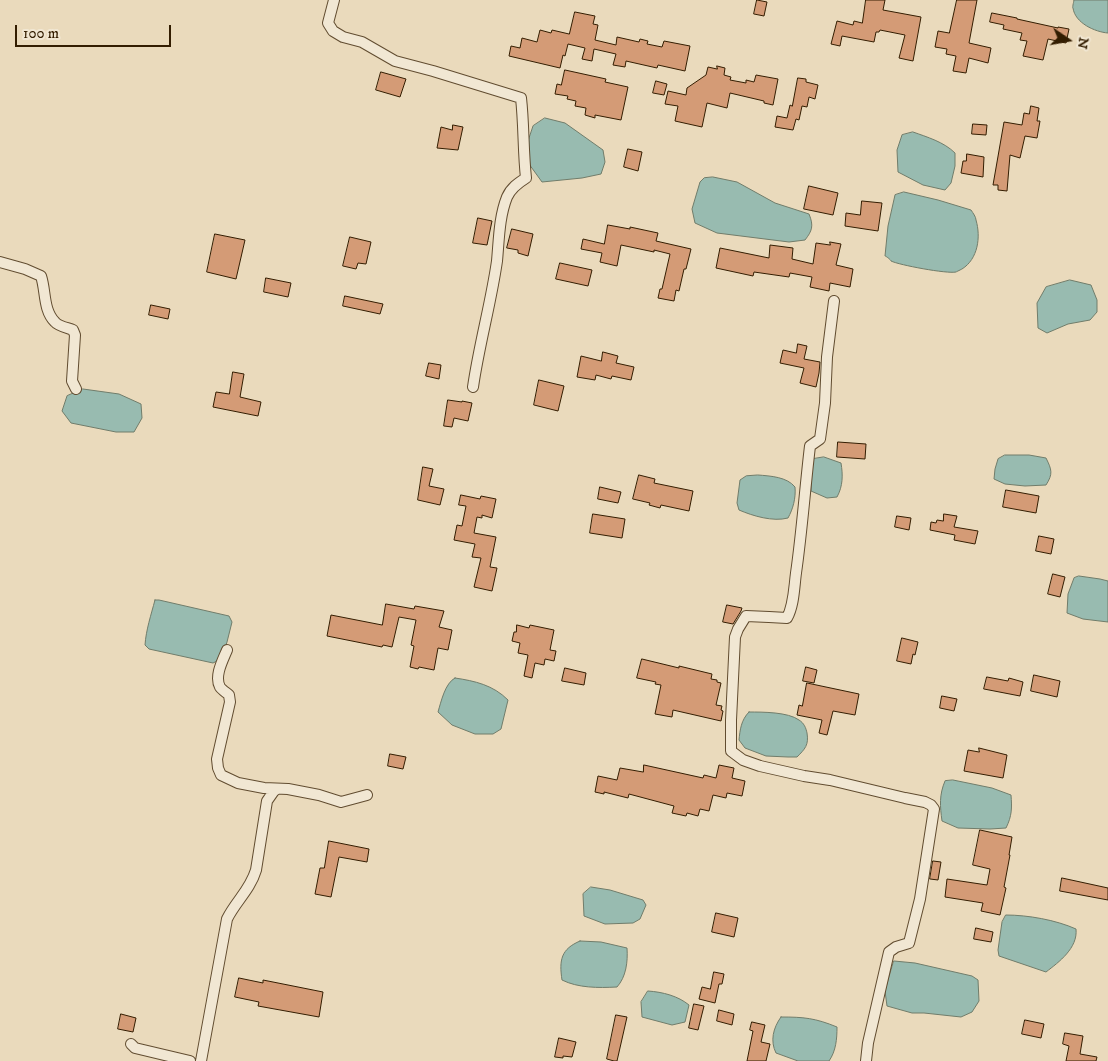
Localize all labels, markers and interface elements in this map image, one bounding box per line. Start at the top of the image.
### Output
scale bar [18,15,174,47]
north arrow [1043,15,1093,65]
text: 100 m [23,24,59,43]
text: N [1073,36,1093,51]

